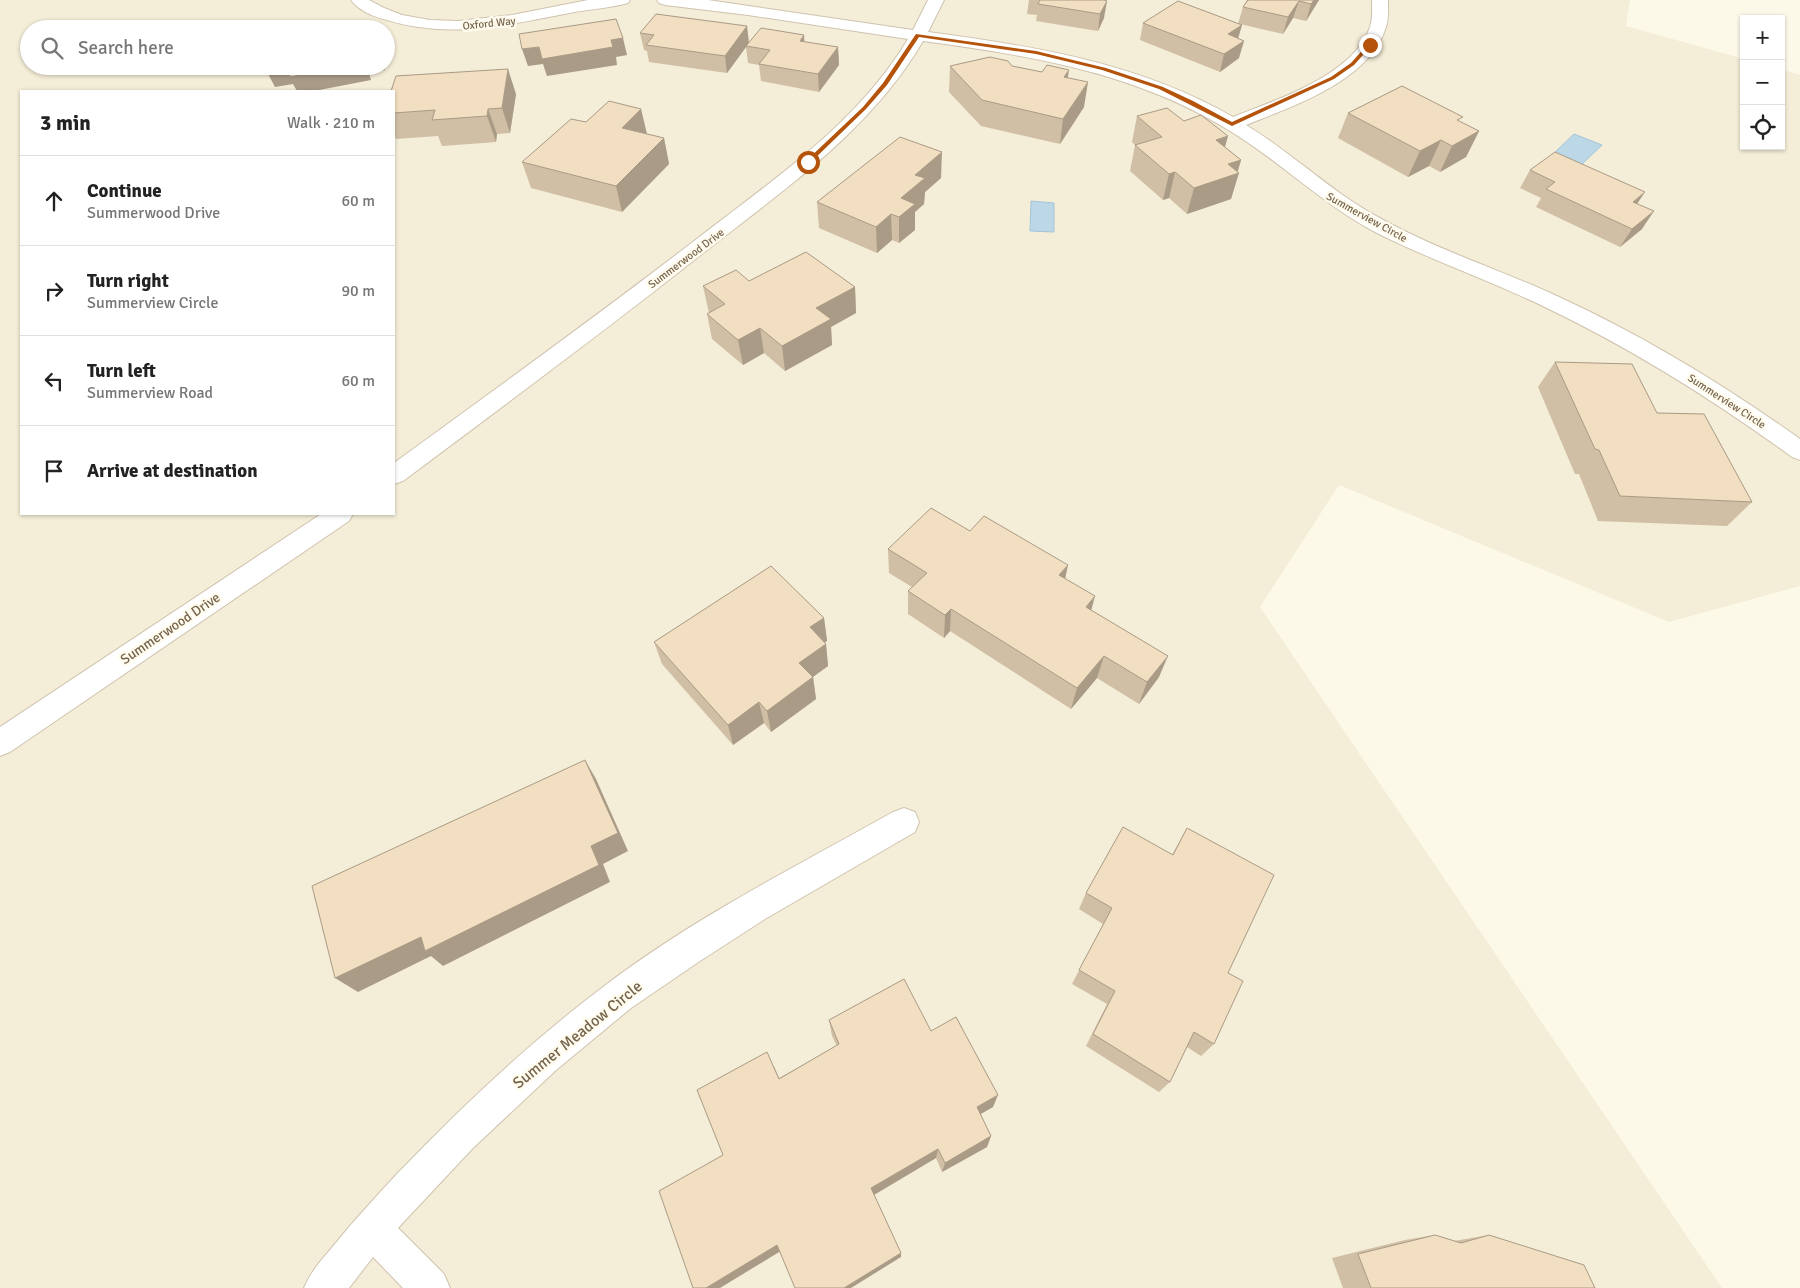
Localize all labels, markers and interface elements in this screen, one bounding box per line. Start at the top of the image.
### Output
street label: Oxford Way [462,14,517,33]
map controls [1740,15,1785,150]
button: + [1740,15,1785,60]
search box [20,20,395,75]
icon: search [38,34,66,62]
route end [1359,34,1382,57]
text: Search here [78,36,174,60]
button: − [1740,60,1785,105]
button: locate [1740,105,1785,150]
text: 3 min [40,110,91,136]
text: Walk · 210 m [287,113,375,133]
route start [797,151,820,174]
text: Continue [87,179,162,203]
icon: ahead [40,187,68,215]
street label: Summerview Circle [1324,190,1409,245]
text: 60 m [341,191,375,211]
text: Summerwood Drive [87,203,220,223]
street label: Summerwood Drive [646,226,727,291]
text: Turn right [87,269,169,293]
icon: right [40,277,68,305]
text: 90 m [341,281,375,301]
text: Summerview Circle [87,293,218,313]
text: Turn left [87,359,156,383]
icon: left [40,367,68,395]
text: 60 m [341,371,375,391]
street label: Summerview Circle [1685,371,1768,431]
text: Summerview Road [87,383,213,403]
icon: arrive [40,457,68,485]
text: Arrive at destination [87,459,258,483]
street label: Summerwood Drive [117,589,223,668]
street label: Summer Meadow Circle [509,976,646,1093]

